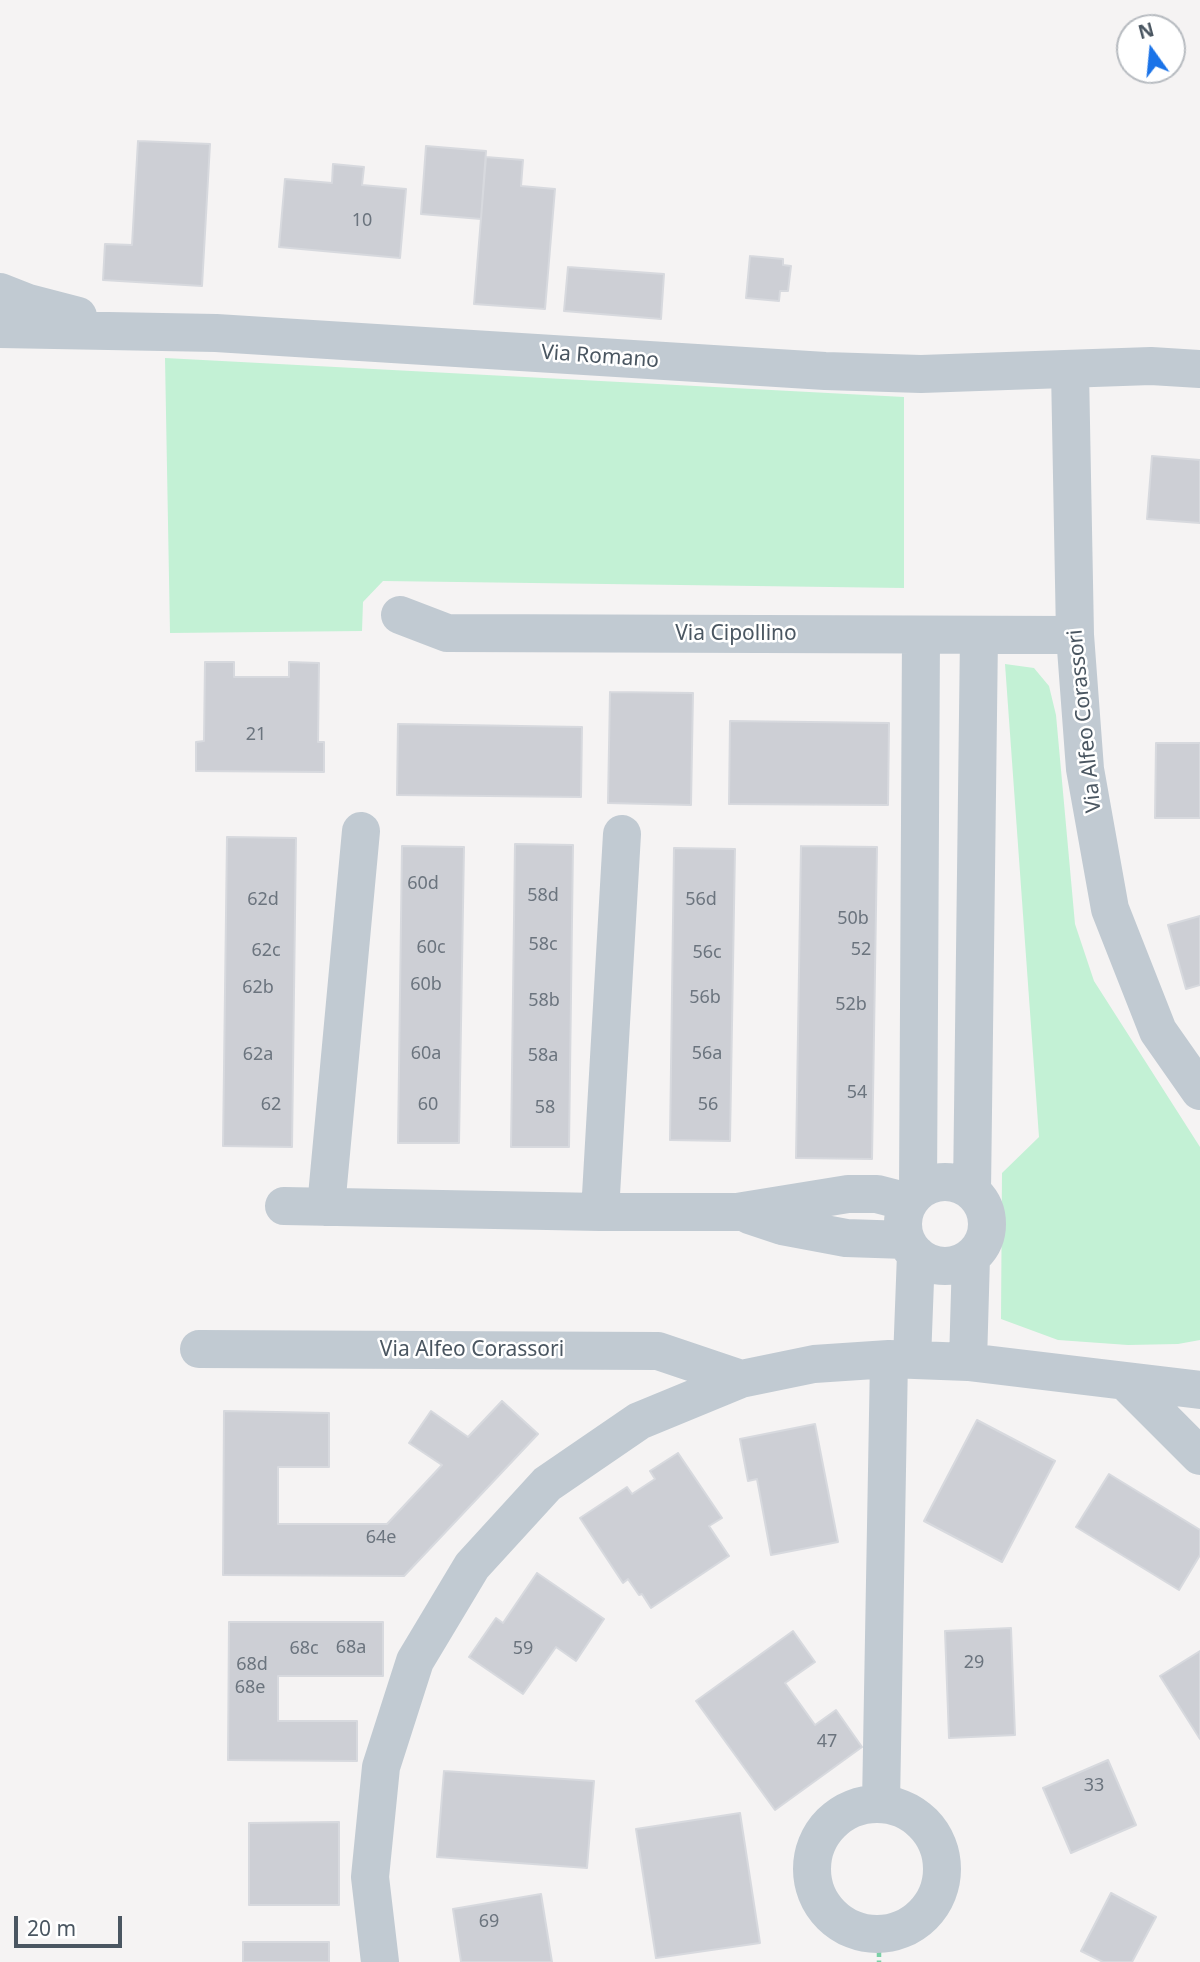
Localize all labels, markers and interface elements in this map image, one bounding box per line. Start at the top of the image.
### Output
north arrow [1116,14,1186,84]
text: N [1135,16,1157,45]
house number: 10 [352,210,372,232]
street label: Via Romano [540,340,660,374]
street label: Via Cipollino [675,621,797,647]
street label: Via Alfeo Corassori [1063,628,1107,814]
house number: 21 [246,724,266,746]
house number: 60d [407,873,439,895]
house number: 58d [527,885,559,907]
house number: 62d [247,889,279,911]
house number: 56d [685,889,717,911]
house number: 50b [837,908,869,930]
house number: 58c [528,934,558,956]
house number: 60c [416,937,446,959]
house number: 52 [851,939,871,961]
house number: 62c [251,940,281,962]
house number: 56c [692,942,722,964]
house number: 60b [410,974,442,996]
house number: 62b [242,977,274,999]
house number: 56b [689,987,721,1009]
house number: 58b [528,990,560,1012]
house number: 52b [835,994,867,1016]
house number: 60a [411,1043,441,1065]
house number: 56a [692,1043,722,1065]
house number: 62a [243,1044,273,1066]
house number: 58a [528,1045,558,1067]
house number: 54 [847,1082,867,1104]
house number: 62 [261,1094,281,1116]
house number: 60 [418,1094,438,1116]
house number: 56 [698,1094,718,1116]
house number: 58 [535,1097,555,1119]
street label: Via Alfeo Corassori [380,1337,564,1363]
house number: 64e [366,1527,396,1549]
house number: 68a [336,1637,366,1659]
house number: 68c [289,1638,319,1660]
house number: 59 [513,1638,533,1660]
house number: 29 [964,1652,984,1674]
house number: 68d [236,1654,268,1676]
house number: 68e [235,1677,265,1699]
house number: 47 [817,1731,837,1753]
house number: 33 [1084,1775,1104,1797]
scale bar [18,1902,126,1946]
house number: 69 [479,1911,499,1933]
text: 20 m [27,1914,76,1942]

